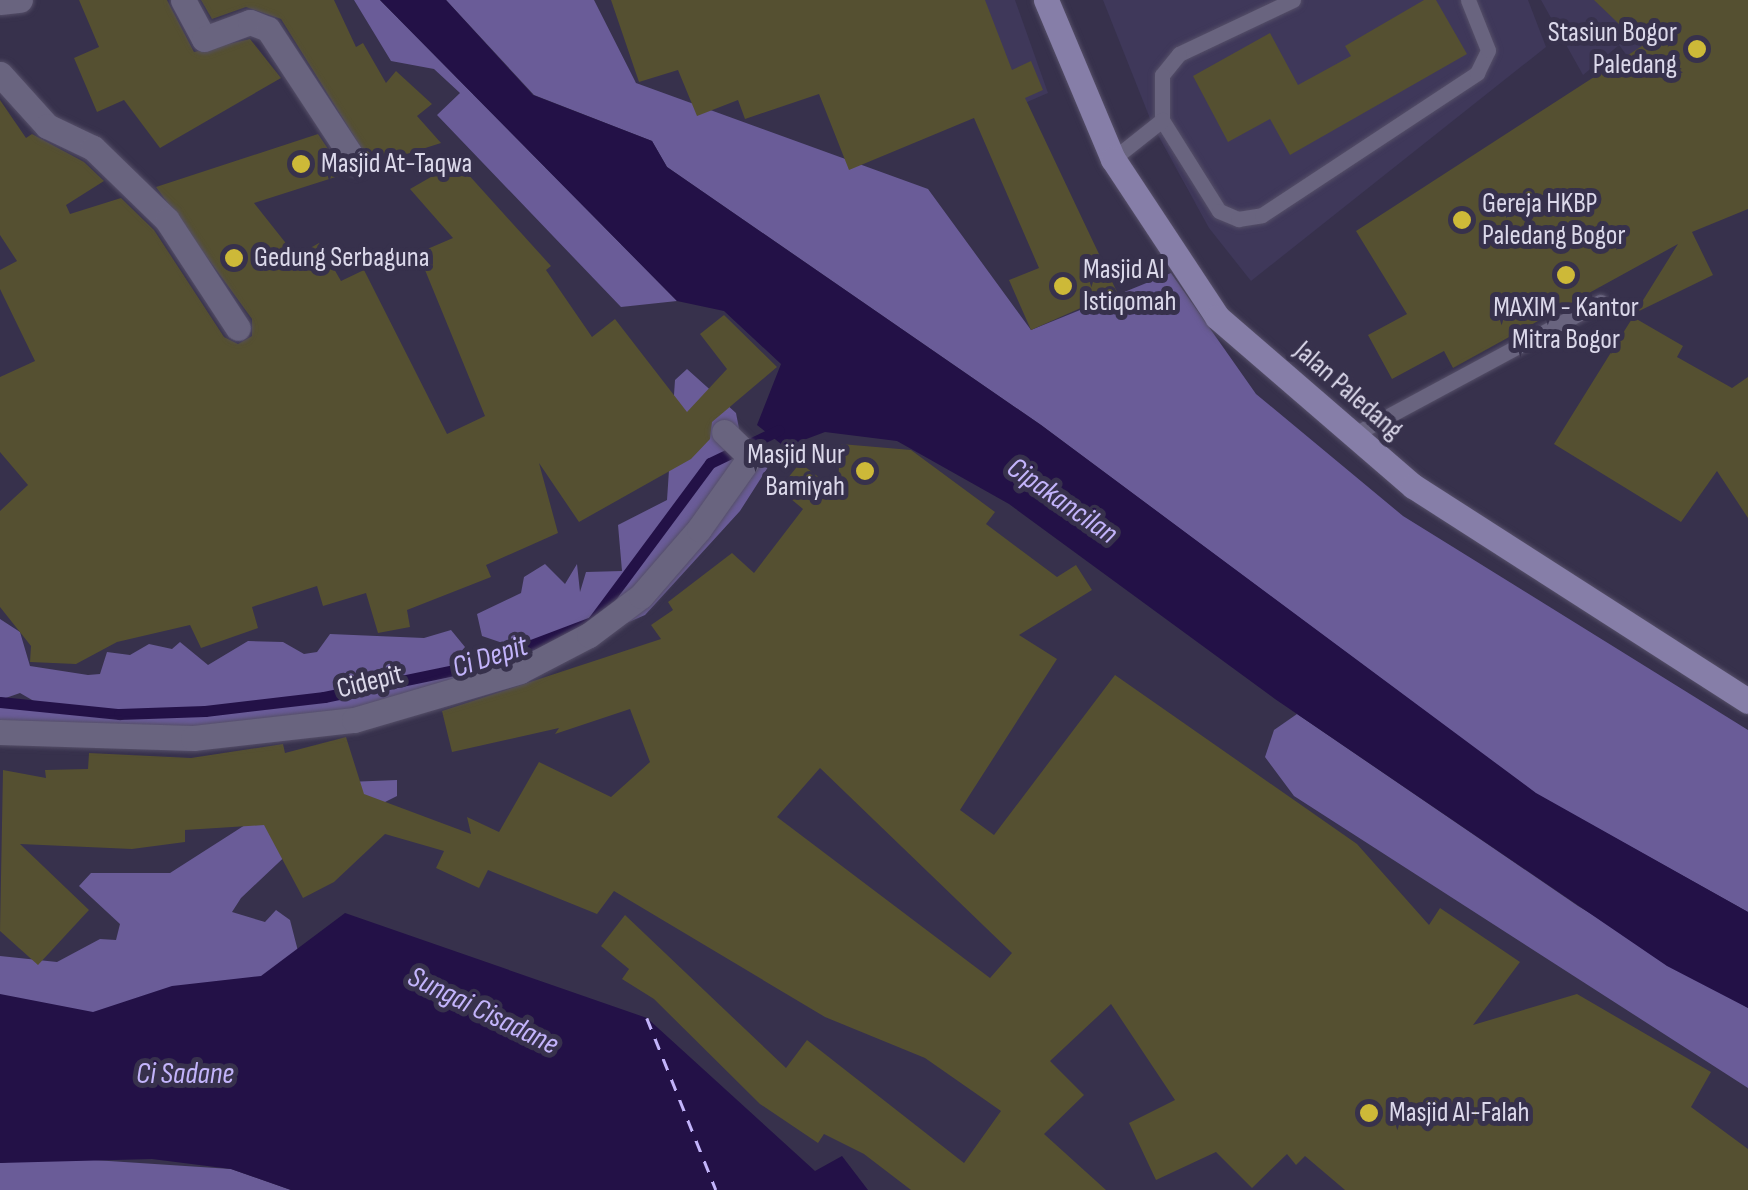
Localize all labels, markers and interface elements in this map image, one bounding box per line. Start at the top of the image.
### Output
place label: Stasiun Bogor Paledang [1548,16,1677,82]
marker: Stasiun Bogor Paledang [1686,38,1708,60]
place label: Masjid At-Taqwa [321,147,472,181]
marker: Masjid At-Taqwa [290,153,312,175]
place label: Gereja HKBP Paledang Bogor [1482,187,1625,253]
marker: Gereja HKBP Paledang Bogor [1451,209,1473,231]
place label: Gedung Serbaguna [254,241,430,275]
marker: Gedung Serbaguna [223,247,245,269]
place label: Masjid Al Istiqomah [1083,253,1176,319]
marker: MAXIM - Kantor Mitra Bogor [1555,264,1577,286]
marker: Masjid Al Istiqomah [1052,275,1074,297]
place label: MAXIM - Kantor Mitra Bogor [1493,291,1639,357]
street label: Jalan Paledang [1287,335,1409,447]
place label: Masjid Nur Bamiyah [747,438,845,504]
water label: Cipakancilan [1000,450,1124,552]
marker: Masjid Nur Bamiyah [854,460,876,482]
water label: Ci Depit [448,628,532,686]
street label: Cidepit [333,658,407,706]
water label: Sungai Cisadane [402,959,564,1063]
water label: Ci Sadane [136,1056,234,1092]
place label: Masjid Al-Falah [1389,1096,1530,1130]
marker: Masjid Al-Falah [1358,1102,1380,1124]

